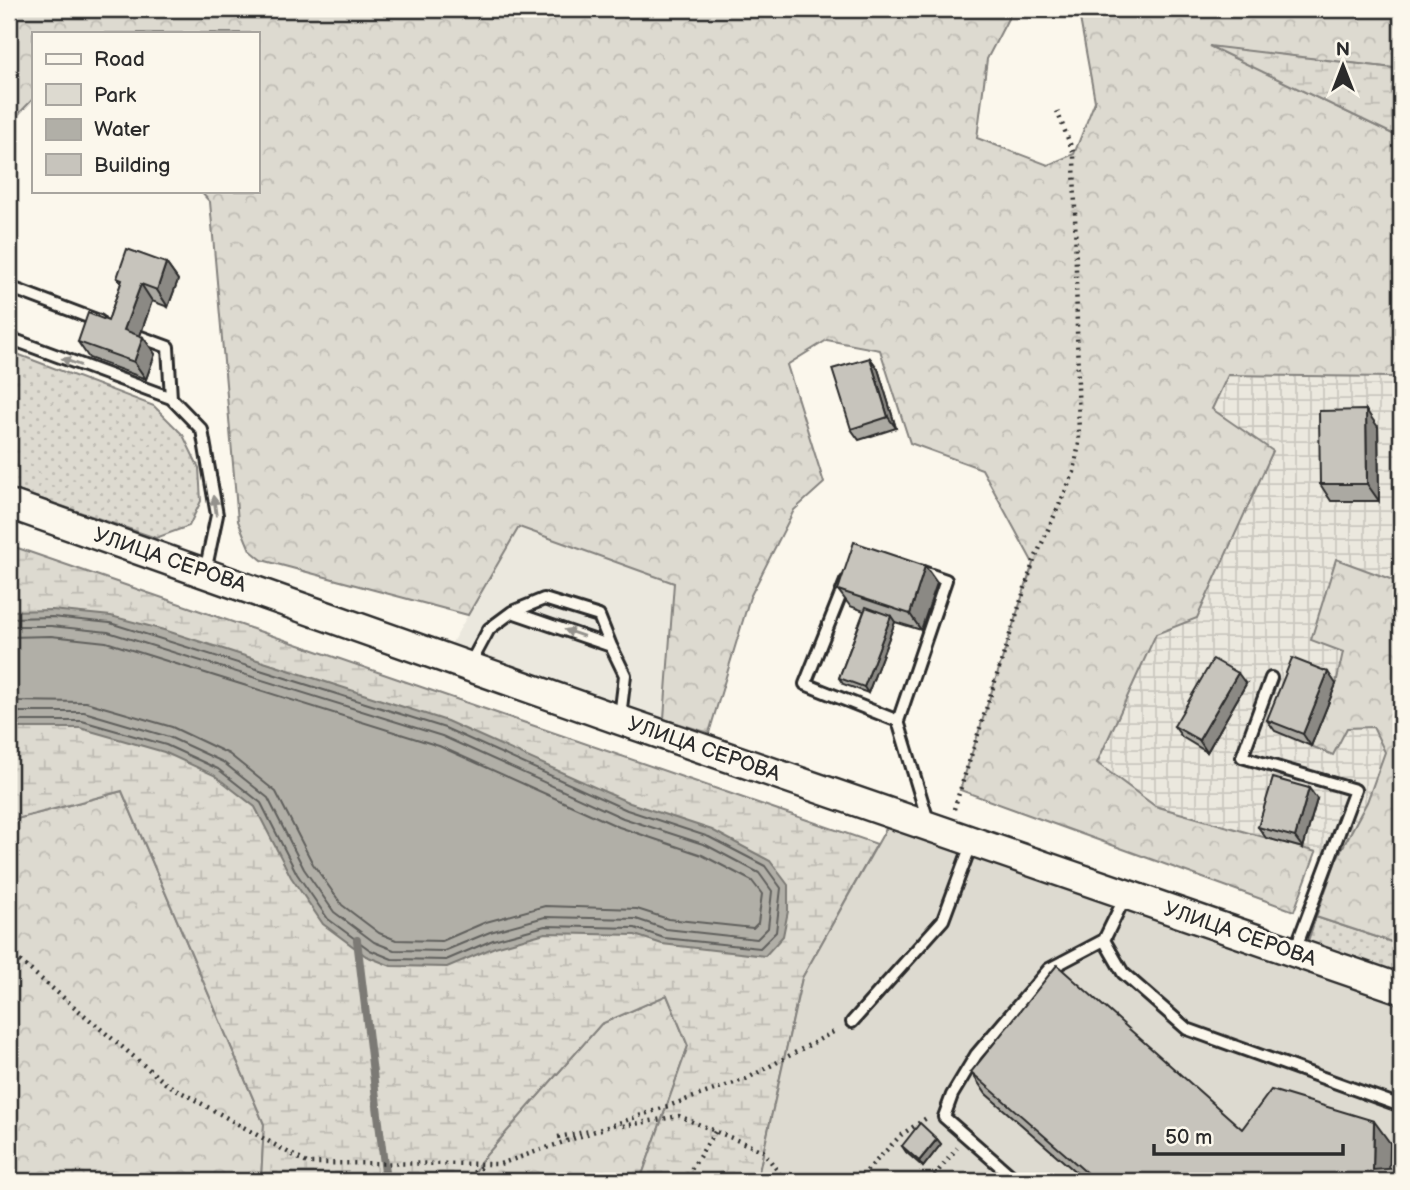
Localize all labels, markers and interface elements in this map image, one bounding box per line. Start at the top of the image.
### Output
legend [32,32,259,192]
north arrow [1308,32,1378,102]
text: N [1336,39,1350,62]
text: Road [94,47,145,72]
text: Park [94,83,137,108]
text: Water [94,117,150,142]
text: Building [94,153,170,178]
one-way arrow [61,356,82,367]
one-way arrow [209,495,220,517]
street label: УЛИЦА СЕРОВА [91,522,250,598]
one-way arrow [563,627,584,638]
street label: УЛИЦА СЕРОВА [625,711,784,787]
street label: УЛИЦА СЕРОВА [1161,896,1320,972]
scale bar [1154,1113,1344,1157]
text: 50 m [1165,1125,1212,1150]

